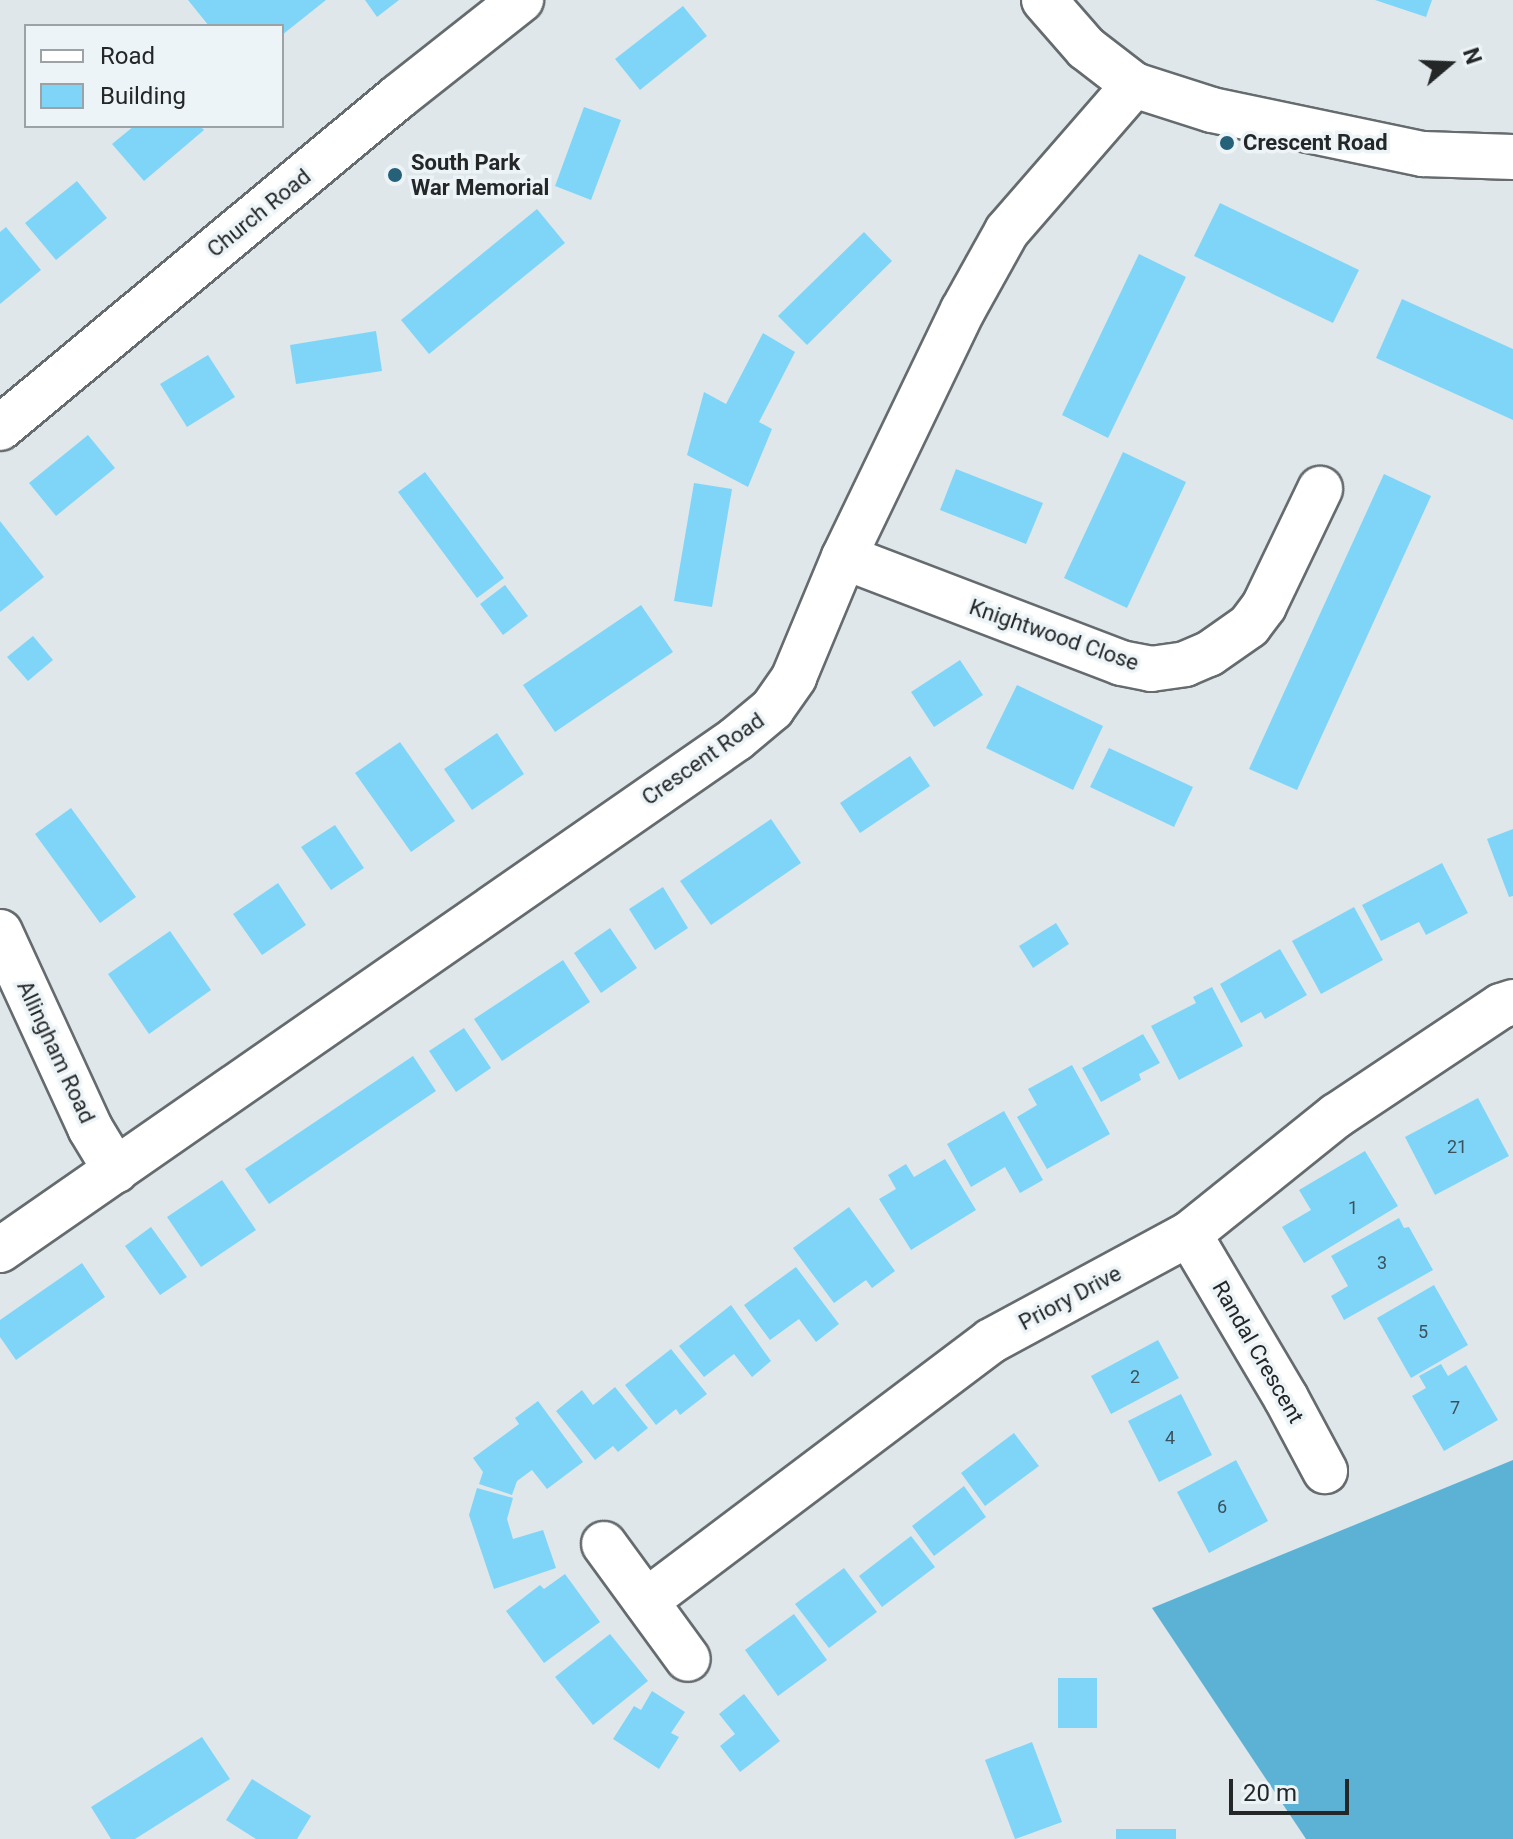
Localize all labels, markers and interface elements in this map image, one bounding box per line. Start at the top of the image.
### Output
legend [24,24,284,128]
north arrow [1409,24,1489,104]
text: Road [100,42,155,70]
text: N [1458,45,1487,67]
text: Building [100,82,186,110]
place label: Crescent Road [1243,130,1388,156]
marker: Crescent Road [1218,134,1236,152]
place label: South Park War Memorial [411,149,549,200]
street label: Church Road [202,163,316,263]
marker: South Park War Memorial [386,166,404,184]
street label: Knightwood Close [966,594,1142,676]
street label: Crescent Road [637,707,769,811]
street label: Allingham Road [11,977,101,1127]
house number: 21 [1447,1136,1467,1158]
house number: 1 [1348,1197,1358,1219]
house number: 3 [1377,1252,1387,1274]
street label: Priory Drive [1014,1260,1126,1336]
street label: Randal Crescent [1207,1276,1309,1428]
house number: 5 [1418,1321,1428,1343]
house number: 2 [1130,1366,1140,1388]
house number: 7 [1450,1397,1460,1419]
house number: 4 [1165,1427,1175,1449]
house number: 6 [1217,1496,1227,1518]
scale bar [1233,1763,1353,1813]
text: 20 m [1243,1779,1297,1807]

